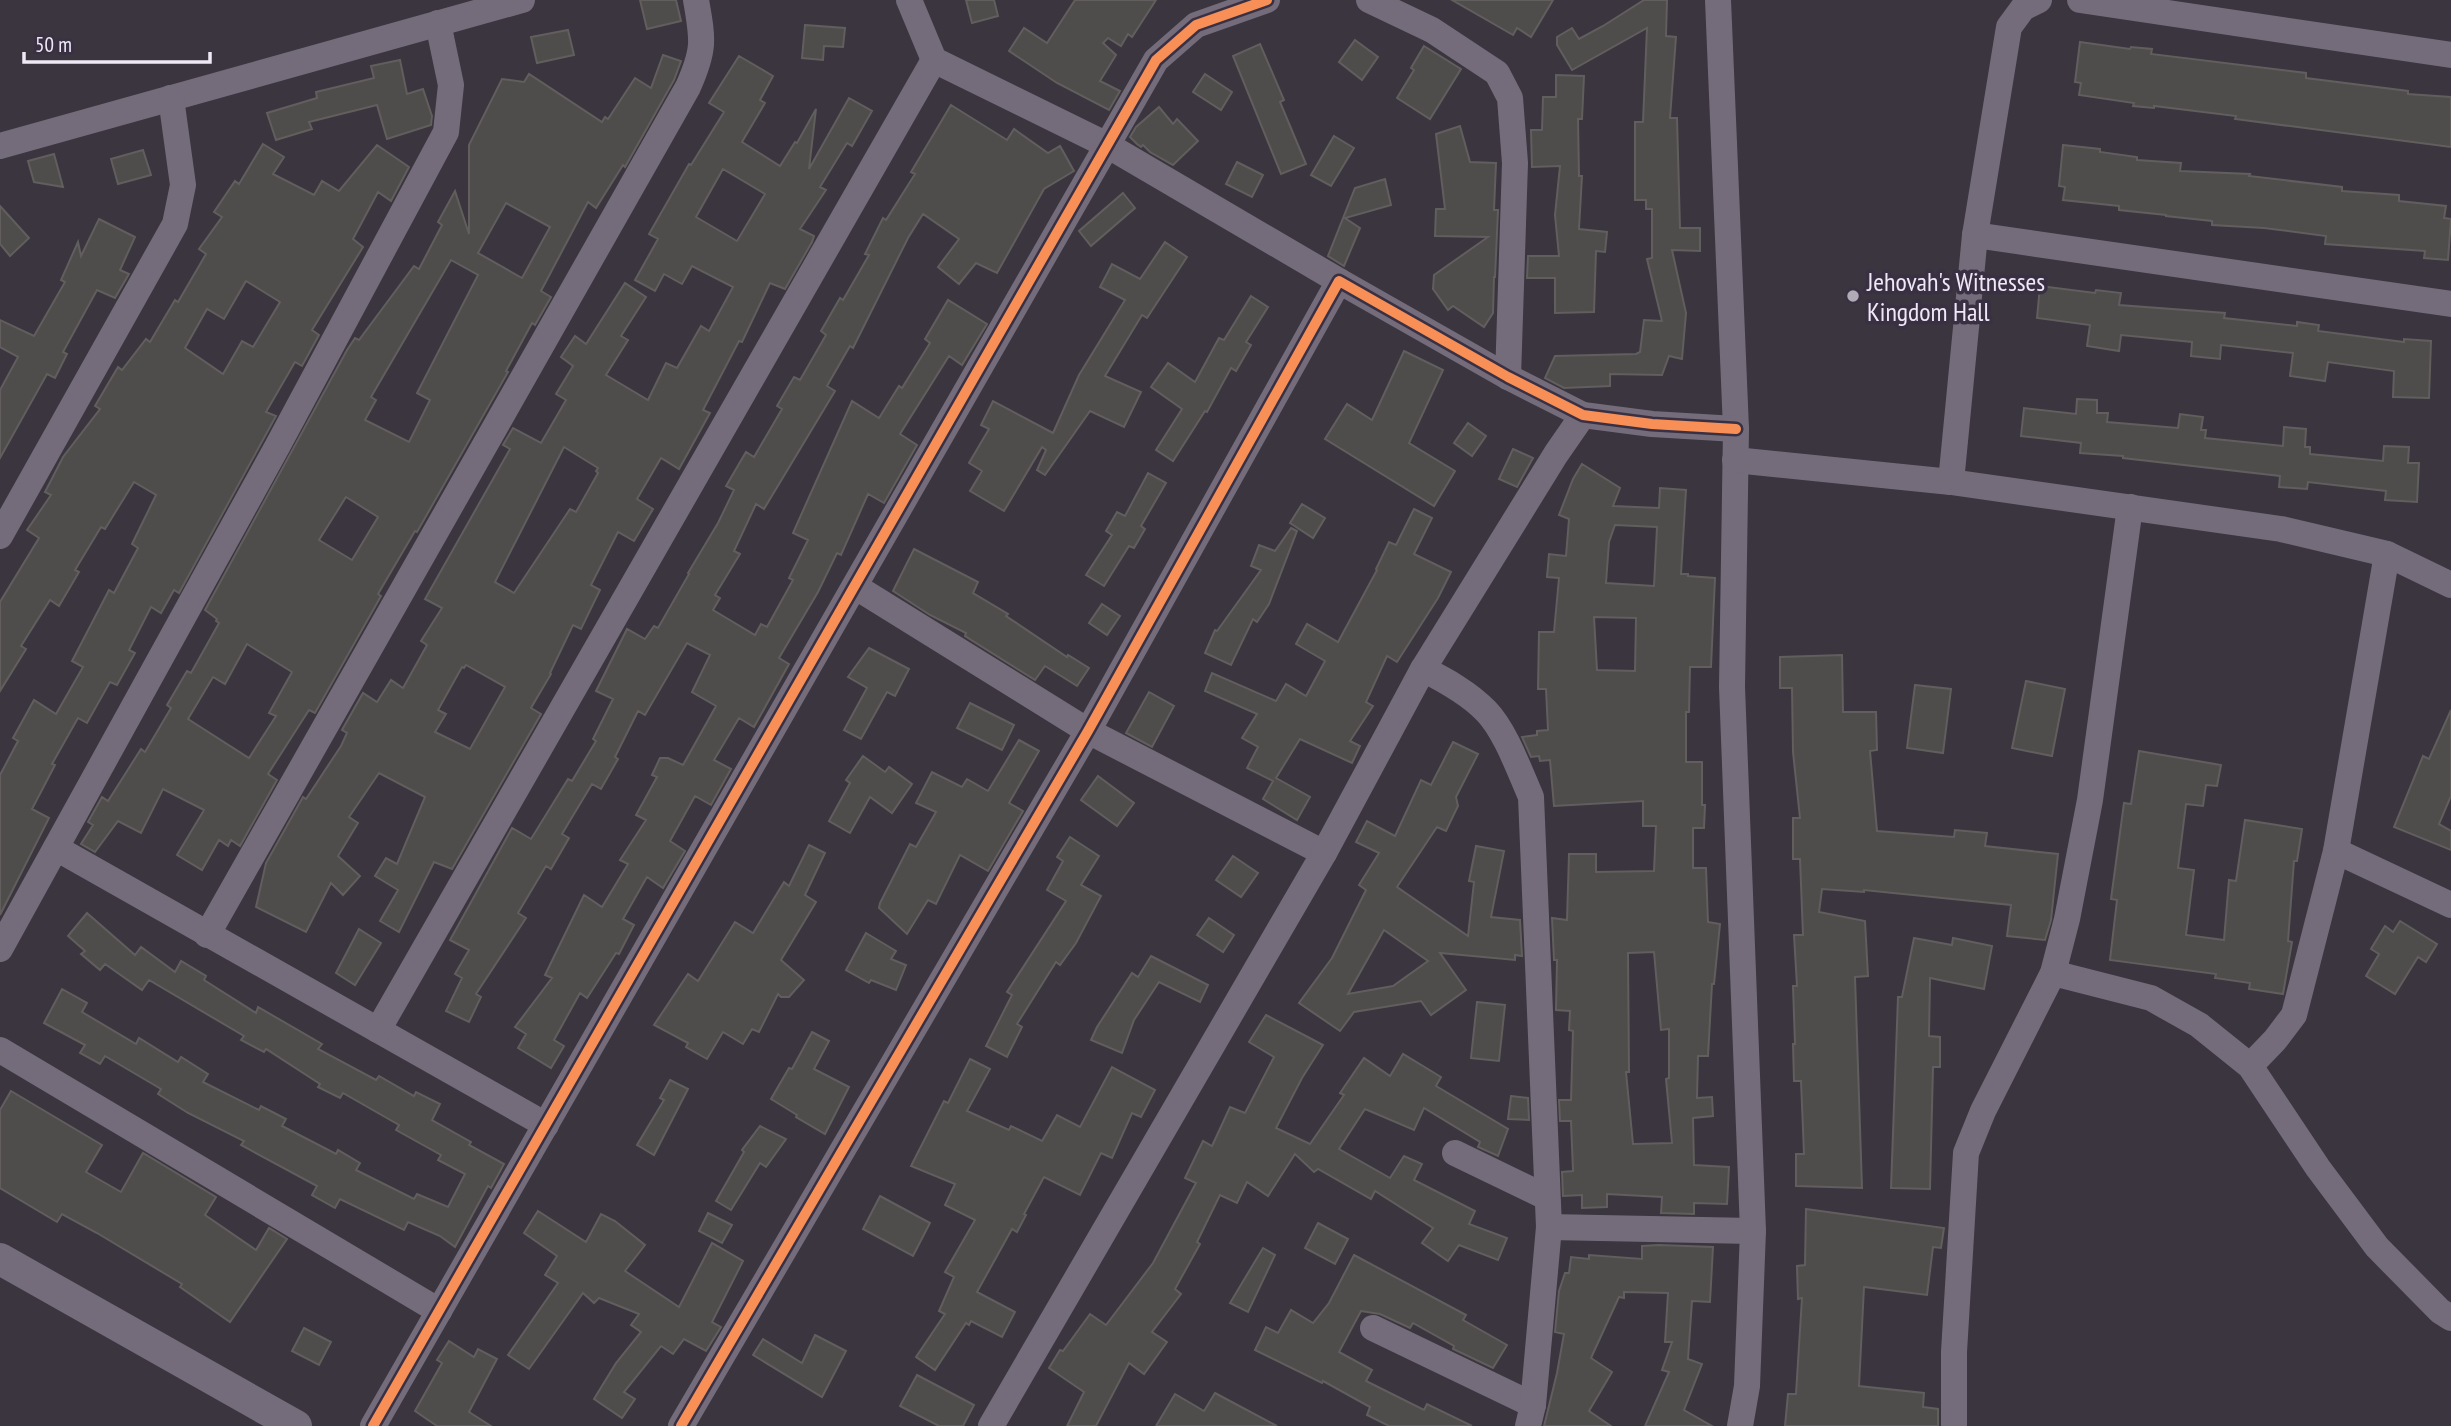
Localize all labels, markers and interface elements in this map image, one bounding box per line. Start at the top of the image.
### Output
scale bar [24,21,210,65]
text: 50 m [35,31,72,58]
place label: Jehovah's Witnesses Kingdom Hall [1866,265,2045,328]
marker: Jehovah's Witnesses Kingdom Hall [1845,288,1861,304]

